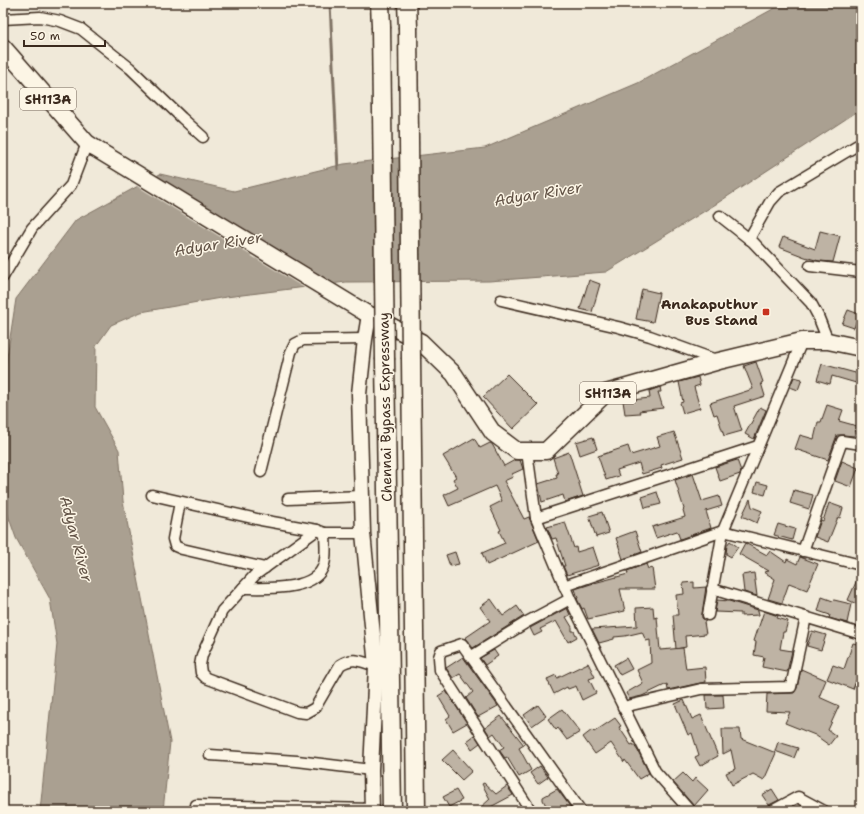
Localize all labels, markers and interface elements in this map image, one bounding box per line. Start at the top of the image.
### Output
scale bar [24,22,105,48]
text: 50 m [30,28,60,44]
road number: SH113A [20,88,76,110]
water label: Adyar River [493,177,584,211]
water label: Adyar River [173,227,264,261]
place label: Anakaputhur Bus Stand [661,295,758,329]
marker: Anakaputhur Bus Stand [761,307,771,317]
street label: Chennai Bypass Expressway [374,312,396,502]
road number: SH113A [580,382,636,404]
water label: Adyar River [55,494,97,585]

